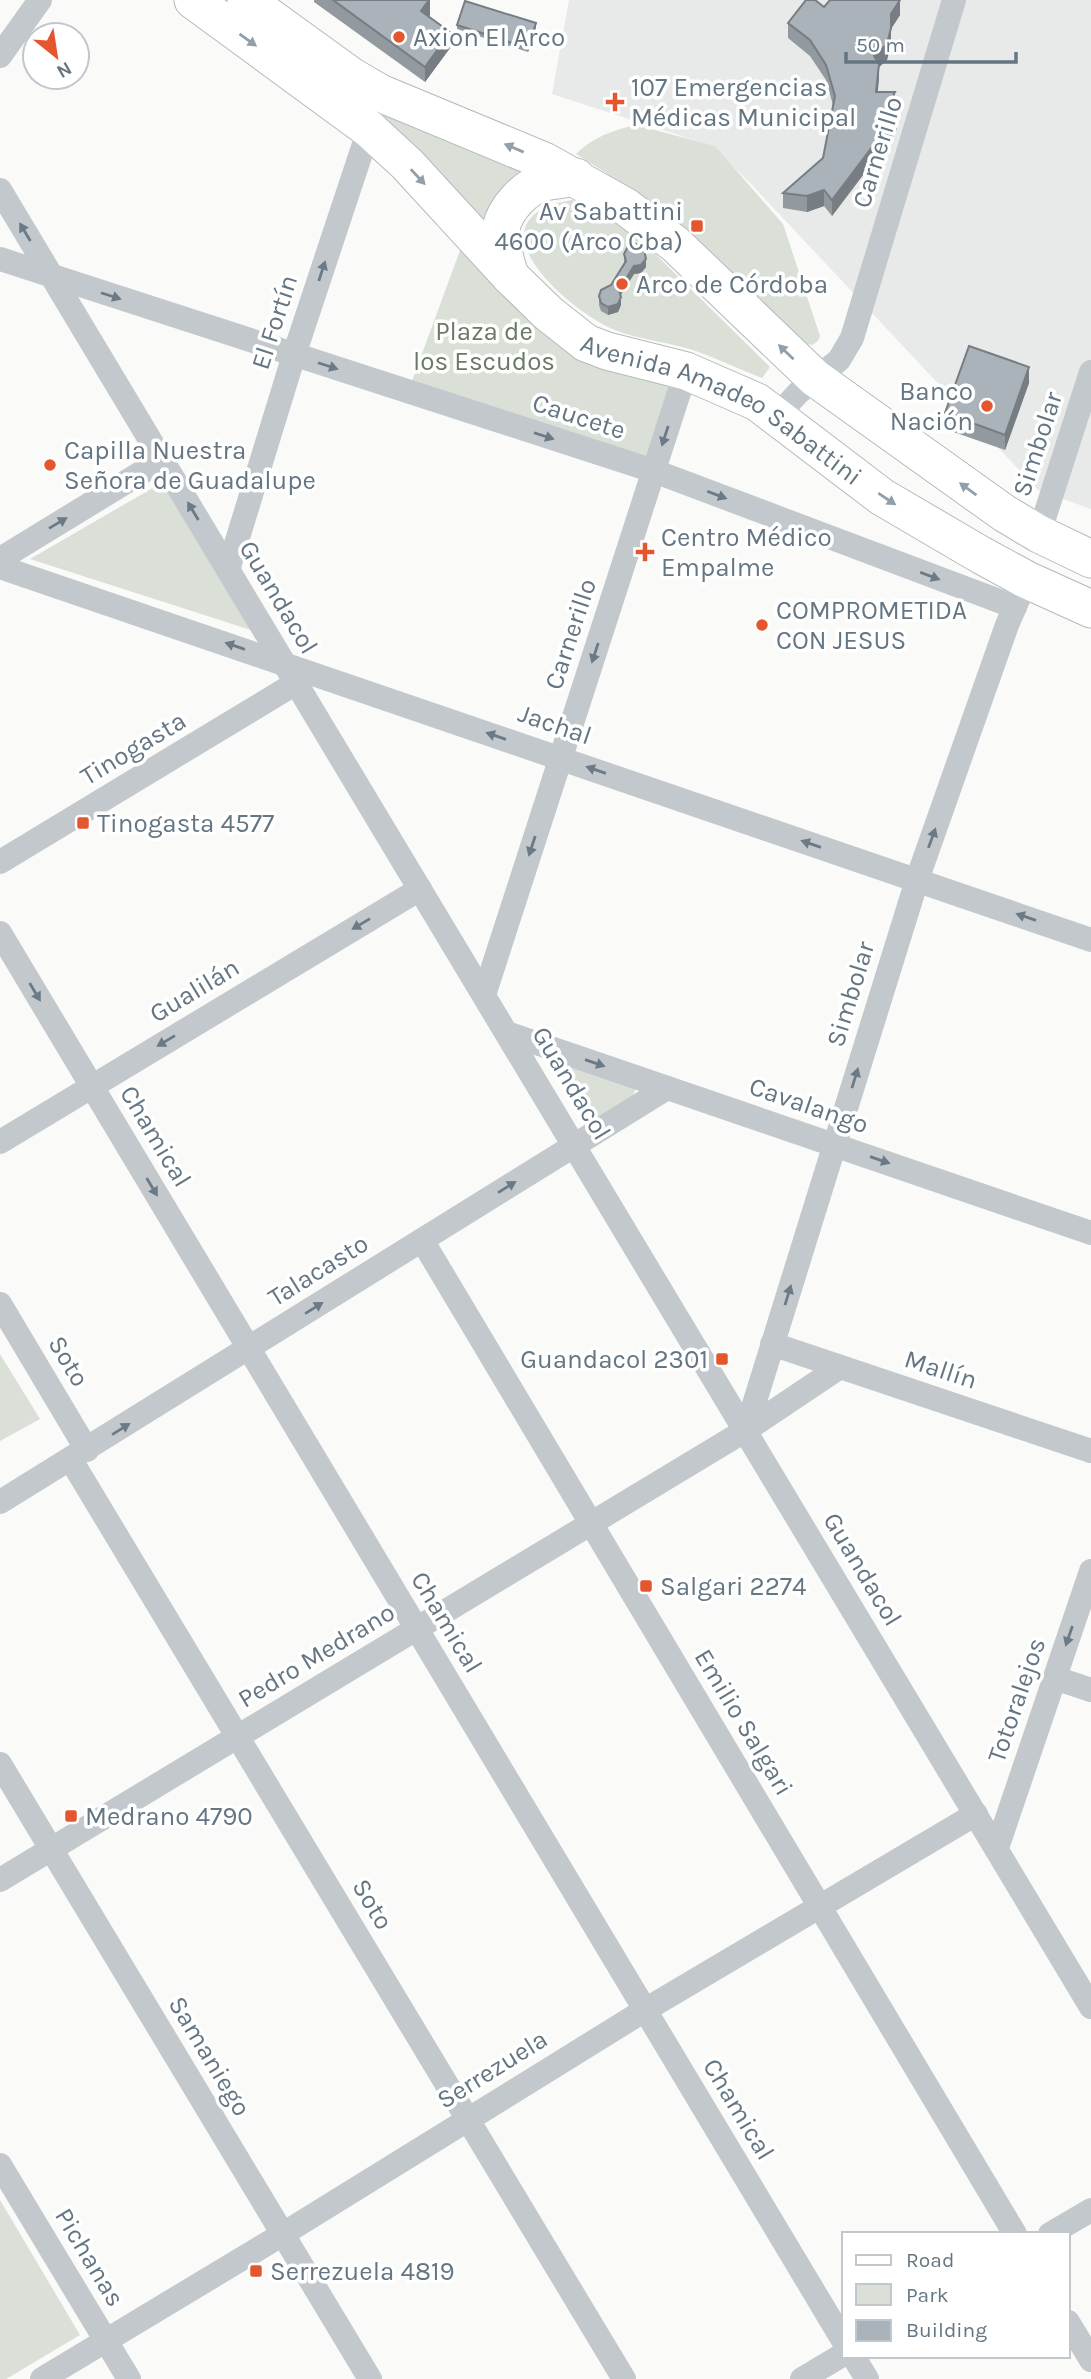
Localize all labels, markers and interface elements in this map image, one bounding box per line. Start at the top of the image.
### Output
north arrow [21,21,91,91]
scale bar [846,21,1016,65]
place label: Axion El Arco [413,22,565,53]
marker: Axion El Arco [391,29,407,45]
one-way arrow [239,33,257,47]
text: 50 m [856,33,905,57]
text: N [53,57,75,83]
place label: 107 Emergencias Médicas Municipal [631,72,856,133]
marker: 107 Emergencias Médicas Municipal [605,92,625,112]
street label: Carnerillo [846,93,909,211]
one-way arrow [504,142,524,154]
one-way arrow [410,168,426,185]
place label: Av Sabattini 4600 (Arco Cba) [494,196,683,257]
marker: Av Sabattini 4600 (Arco Cba) [689,218,705,234]
one-way arrow [19,223,32,242]
one-way arrow [317,260,328,281]
place label: Arco de Córdoba [636,269,828,300]
street label: El Fortín [245,271,304,373]
marker: Arco de Córdoba [614,276,630,292]
one-way arrow [101,291,122,301]
park label: Plaza de los Escudos [413,316,555,377]
street label: Avenida Amadeo Sabattini [576,327,868,492]
one-way arrow [778,345,795,361]
one-way arrow [318,361,339,372]
place label: Banco Nación [890,376,973,437]
street label: Caucete [528,387,629,446]
street label: Simbolar [1006,387,1069,500]
marker: Banco Nación [979,398,995,414]
one-way arrow [659,426,670,447]
one-way arrow [534,431,555,442]
place label: Capilla Nuestra Señora de Guadalupe [64,435,316,496]
marker: Capilla Nuestra Señora de Guadalupe [42,457,58,473]
one-way arrow [959,482,977,496]
one-way arrow [707,490,728,501]
one-way arrow [878,492,896,506]
one-way arrow [187,502,199,521]
one-way arrow [49,517,68,530]
place label: Centro Médico Empalme [661,522,832,583]
street label: Guandacol [233,535,325,660]
marker: Centro Médico Empalme [635,542,655,562]
one-way arrow [919,571,940,582]
street label: Carnerillo [538,575,603,693]
place label: COMPROMETIDA CON JESUS [776,595,967,656]
marker: COMPROMETIDA CON JESUS [754,617,770,633]
one-way arrow [224,641,245,651]
one-way arrow [589,642,600,663]
street label: Jachal [514,698,596,751]
street label: Tinogasta [75,705,192,792]
one-way arrow [486,730,507,741]
one-way arrow [585,764,606,775]
place label: Tinogasta 4577 [97,808,274,839]
marker: Tinogasta 4577 [75,815,91,831]
one-way arrow [927,827,938,848]
one-way arrow [526,836,537,857]
one-way arrow [801,838,822,849]
one-way arrow [1016,911,1037,922]
one-way arrow [352,917,371,930]
street label: Simbolar [820,937,881,1051]
street label: Gualilán [144,952,245,1029]
one-way arrow [29,982,41,1001]
street label: Guandacol [526,1021,618,1146]
one-way arrow [157,1035,176,1047]
one-way arrow [584,1058,605,1069]
one-way arrow [850,1067,861,1088]
street label: Cavalango [745,1071,872,1140]
street label: Chamical [113,1080,198,1193]
one-way arrow [869,1155,890,1166]
one-way arrow [145,1178,158,1197]
one-way arrow [497,1181,516,1194]
street label: Talacasto [263,1228,374,1313]
one-way arrow [783,1284,793,1305]
one-way arrow [304,1302,323,1315]
street label: Soto [41,1330,96,1392]
street label: Mallín [901,1343,981,1396]
place label: Guandacol 2301 [520,1344,708,1375]
marker: Guandacol 2301 [714,1351,730,1367]
one-way arrow [111,1422,131,1435]
street label: Guandacol [817,1507,909,1632]
street label: Chamical [404,1566,489,1679]
place label: Salgari 2274 [660,1571,806,1602]
marker: Salgari 2274 [638,1578,654,1594]
street label: Pedro Medrano [232,1596,400,1714]
one-way arrow [1063,1626,1074,1647]
street label: Totoralejos [981,1634,1052,1766]
street label: Emilio Salgari [688,1643,799,1801]
place label: Medrano 4790 [85,1801,253,1832]
marker: Medrano 4790 [63,1808,79,1824]
street label: Soto [345,1873,400,1935]
street label: Samaniego [162,1991,257,2122]
street label: Serrezuela [431,2023,553,2115]
street label: Chamical [696,2053,781,2166]
street label: Pichanas [48,2202,131,2312]
legend [842,2232,1070,2358]
text: Road [906,2248,954,2272]
place label: Serrezuela 4819 [270,2256,455,2287]
marker: Serrezuela 4819 [248,2263,264,2279]
text: Park [906,2283,949,2307]
text: Building [906,2318,987,2342]

